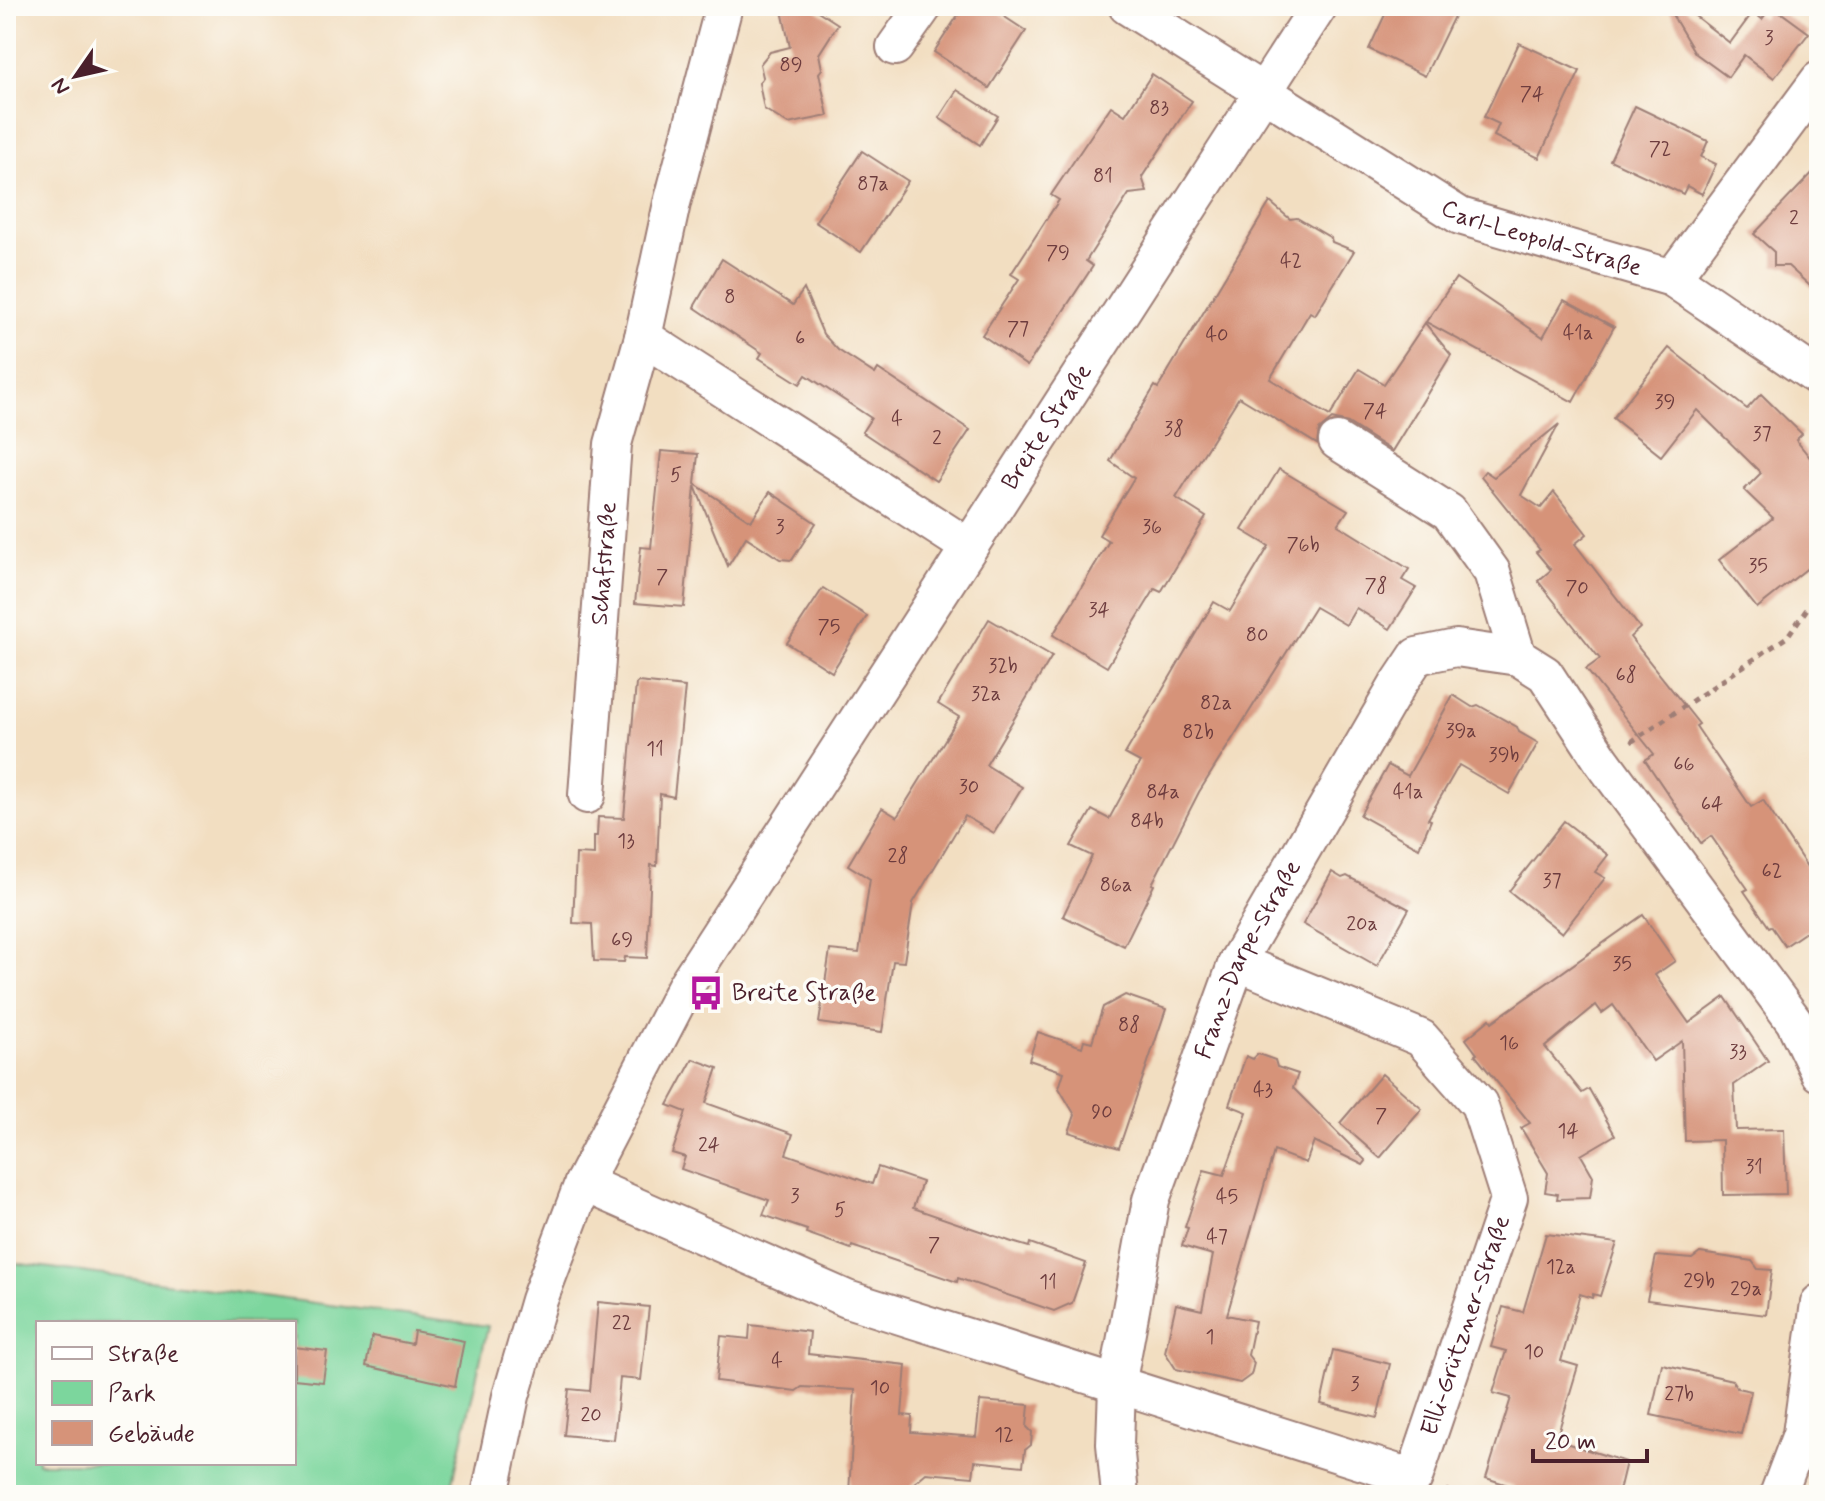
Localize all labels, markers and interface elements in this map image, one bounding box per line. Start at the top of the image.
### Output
house number: 3 [1764,25,1774,52]
north arrow [36,36,116,116]
house number: 89 [779,52,803,79]
text: N [45,72,77,100]
house number: 74 [1520,81,1544,108]
house number: 83 [1149,95,1169,122]
house number: 72 [1649,136,1671,163]
house number: 81 [1093,163,1113,190]
house number: 87a [857,171,889,198]
street label: Carl-Leopold-Straße [1435,192,1646,284]
house number: 2 [1789,205,1799,232]
house number: 79 [1046,240,1070,267]
house number: 42 [1280,248,1302,275]
house number: 8 [724,284,736,311]
house number: 77 [1007,316,1029,343]
house number: 41a [1563,320,1593,347]
house number: 40 [1205,322,1229,349]
house number: 6 [795,325,805,352]
street label: Breite Straße [995,358,1099,496]
house number: 39 [1655,389,1675,416]
house number: 74 [1363,398,1387,425]
house number: 4 [891,406,903,433]
house number: 38 [1164,416,1184,443]
house number: 37 [1752,421,1772,448]
house number: 2 [932,425,942,452]
house number: 5 [670,462,682,489]
street label: Schafstraße [584,501,624,626]
house number: 3 [775,514,785,541]
house number: 36 [1142,514,1162,541]
house number: 76b [1286,532,1320,559]
house number: 35 [1748,553,1768,580]
house number: 7 [656,564,668,591]
house number: 78 [1364,573,1388,600]
house number: 70 [1565,575,1589,602]
house number: 34 [1088,597,1110,624]
house number: 75 [818,614,840,641]
house number: 80 [1246,622,1268,649]
house number: 32b [988,653,1018,680]
house number: 68 [1615,662,1637,689]
house number: 32a [971,681,1001,708]
house number: 82a [1200,690,1232,717]
house number: 39a [1445,718,1477,745]
house number: 82b [1182,719,1214,746]
house number: 11 [646,736,664,763]
house number: 39b [1489,742,1520,769]
house number: 66 [1673,751,1695,778]
house number: 30 [959,774,979,801]
house number: 84a [1146,779,1180,806]
house number: 41a [1393,779,1423,806]
house number: 64 [1701,791,1723,818]
house number: 84b [1130,808,1164,835]
house number: 13 [617,828,635,855]
house number: 28 [888,843,908,870]
street label: Franz-Darpe-Straße [1188,854,1308,1063]
house number: 62 [1762,858,1782,885]
house number: 37 [1542,868,1562,895]
house number: 86a [1100,872,1132,899]
house number: 20a [1346,911,1378,938]
house number: 69 [611,927,633,954]
house number: 35 [1612,951,1632,978]
bus stop icon: Breite Straße [687,974,725,1012]
place label: Breite Straße [732,978,876,1009]
house number: 88 [1118,1012,1140,1039]
house number: 16 [1499,1030,1519,1057]
house number: 33 [1729,1039,1747,1066]
house number: 43 [1253,1077,1273,1104]
house number: 90 [1091,1099,1113,1126]
house number: 7 [1375,1103,1387,1130]
house number: 14 [1557,1118,1579,1145]
house number: 24 [698,1132,720,1159]
house number: 31 [1745,1154,1763,1181]
house number: 3 [790,1183,800,1210]
house number: 45 [1216,1184,1238,1211]
house number: 5 [834,1197,846,1224]
street label: Elli-Grützner-Straße [1414,1211,1518,1440]
house number: 47 [1206,1224,1228,1251]
house number: 7 [928,1232,940,1259]
house number: 12a [1546,1254,1576,1281]
house number: 29b [1683,1268,1715,1295]
house number: 11 [1039,1269,1057,1296]
house number: 29a [1730,1276,1762,1303]
house number: 22 [612,1310,632,1337]
legend [36,1321,296,1465]
house number: 1 [1206,1324,1214,1351]
text: Straße [108,1339,179,1370]
house number: 10 [1524,1339,1544,1366]
house number: 4 [771,1348,783,1375]
house number: 3 [1350,1371,1360,1398]
house number: 10 [870,1375,890,1402]
text: Park [108,1379,156,1410]
house number: 27b [1664,1381,1694,1408]
house number: 20 [580,1402,602,1429]
scale bar [1533,1413,1647,1463]
text: Gebäude [108,1419,195,1450]
house number: 12 [994,1422,1014,1449]
text: 20 m [1545,1427,1596,1458]

